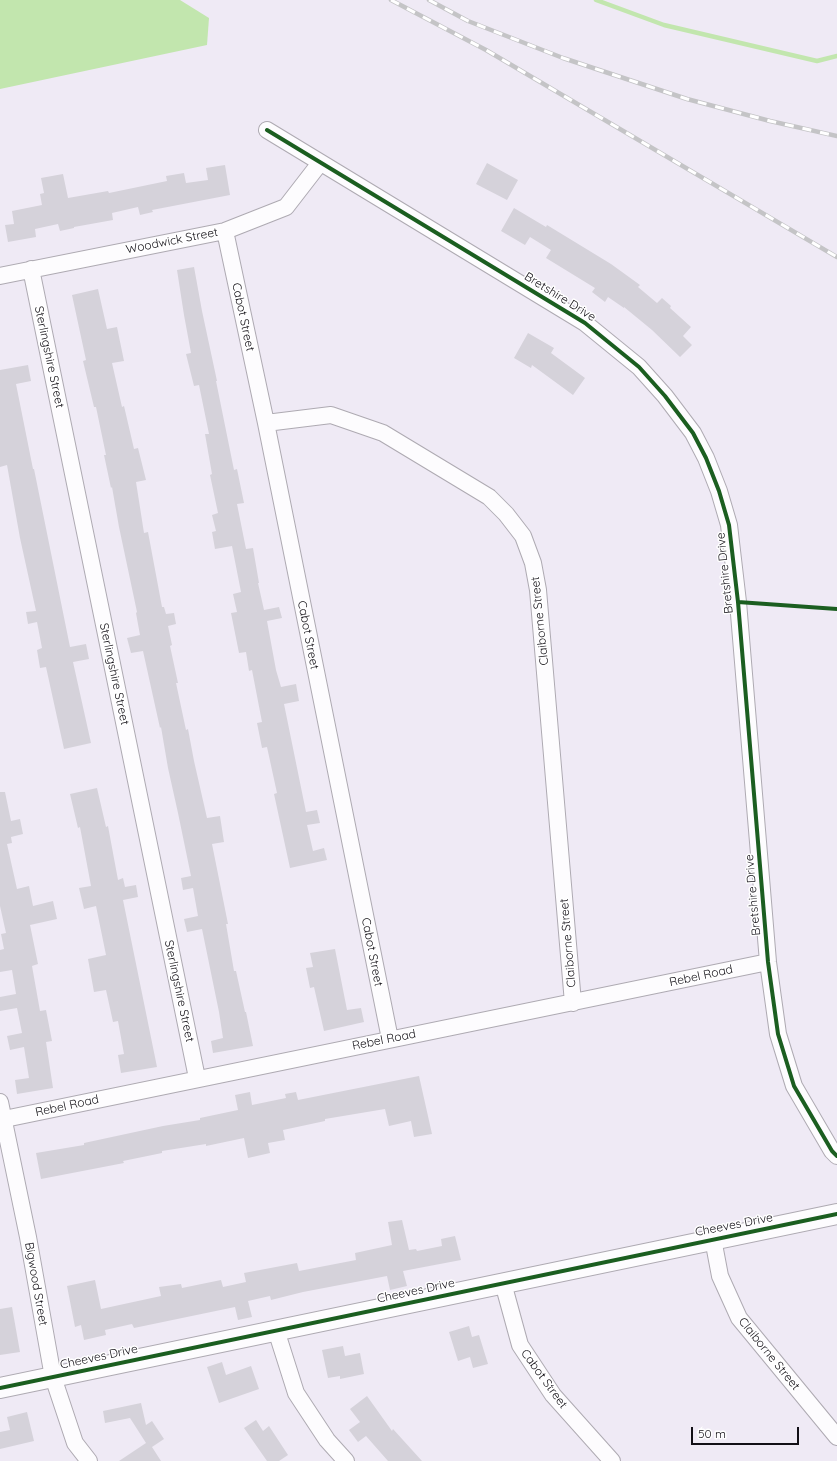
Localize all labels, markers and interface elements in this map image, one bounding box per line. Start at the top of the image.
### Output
street label: Woodwick Street [125,225,219,257]
street label: Bretshire Drive [522,269,598,325]
street label: Cabot Street [229,281,257,353]
street label: Sterlingshire Street [31,305,67,409]
street label: Bretshire Drive [714,532,736,614]
street label: Claiborne Street [528,576,552,666]
street label: Cabot Street [294,599,322,671]
street label: Sterlingshire Street [96,622,132,726]
street label: Bretshire Drive [742,854,764,936]
street label: Claiborne Street [557,898,579,988]
street label: Cabot Street [358,916,386,988]
street label: Sterlingshire Street [161,939,197,1043]
street label: Rebel Road [668,962,734,990]
street label: Rebel Road [351,1027,417,1053]
street label: Rebel Road [34,1092,100,1120]
street label: Cheeves Drive [694,1210,774,1240]
street label: Bigwood Street [22,1241,50,1327]
street label: Cheeves Drive [376,1276,456,1306]
street label: Claiborne Street [735,1315,803,1393]
street label: Cheeves Drive [59,1342,139,1372]
street label: Cabot Street [518,1347,570,1411]
scale bar [693,1419,801,1445]
text: 50 m [698,1426,726,1441]

